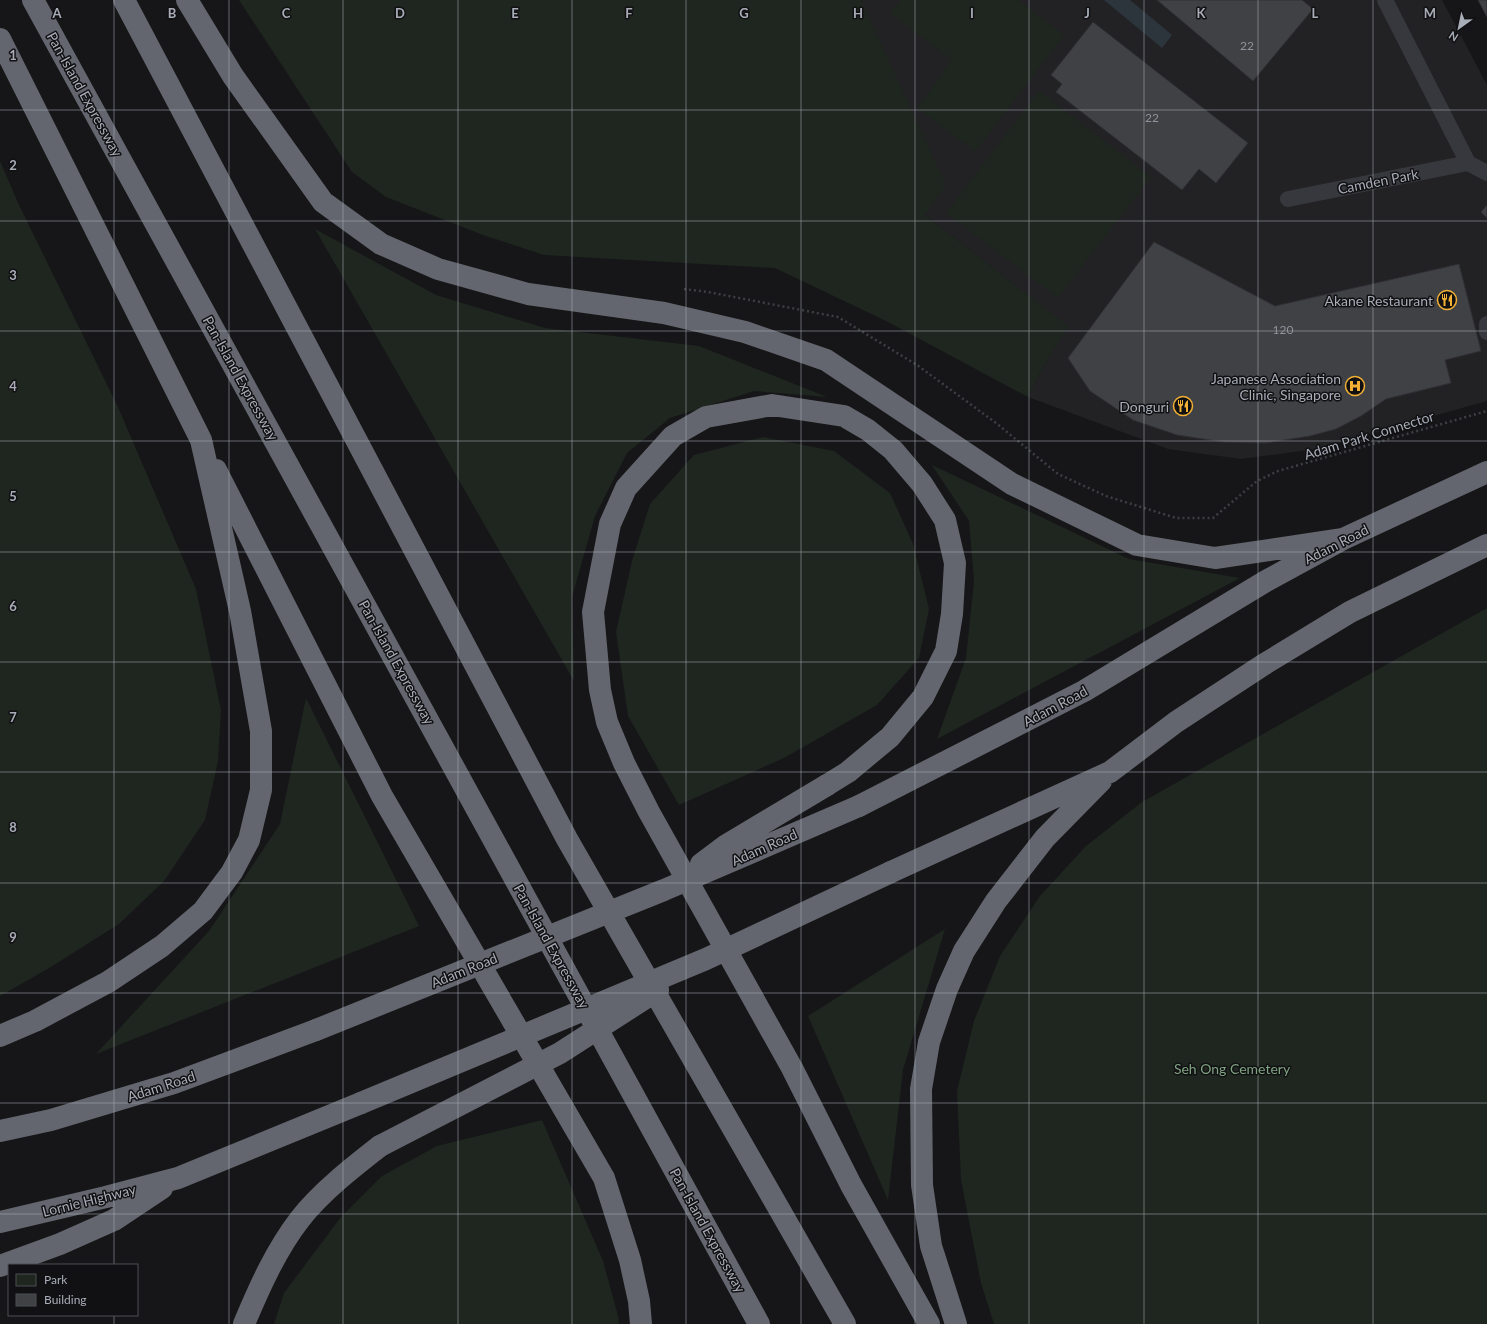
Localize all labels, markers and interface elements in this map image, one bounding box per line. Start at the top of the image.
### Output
text: A [51,5,62,21]
text: B [168,5,177,21]
text: C [282,5,291,21]
text: D [395,5,405,21]
text: E [511,5,519,21]
text: F [625,5,633,21]
text: G [739,5,749,21]
text: H [853,5,863,21]
text: I [970,5,974,21]
text: J [1084,5,1090,21]
text: K [1197,5,1207,21]
text: L [1312,5,1319,21]
text: M [1424,5,1436,21]
north arrow [1439,8,1479,48]
street label: Pan-Island Expressway [44,29,127,160]
text: N [1446,29,1460,45]
house number: 22 [1240,38,1254,53]
text: 1 [9,47,17,63]
house number: 22 [1145,110,1159,125]
text: 2 [9,157,17,173]
street label: Camden Park [1336,165,1421,197]
text: 3 [9,267,17,283]
restaurant icon: Akane Restaurant [1436,289,1458,311]
place label: Akane Restaurant [1324,292,1433,309]
street label: Pan-Island Expressway [200,313,283,444]
house number: 120 [1273,322,1293,337]
place label: Japanese Association Clinic, Singapore [1211,370,1341,403]
hospital icon: Japanese Association Clinic, Singapore [1344,375,1366,397]
text: 4 [9,378,17,394]
restaurant icon: Donguri [1172,395,1194,417]
place label: Donguri [1119,398,1169,415]
street label: Adam Park Connector [1302,407,1436,463]
text: 5 [9,488,17,504]
street label: Adam Road [1301,520,1371,568]
street label: Pan-Island Expressway [356,597,439,728]
text: 6 [9,598,17,614]
street label: Adam Road [1020,682,1090,730]
text: 7 [9,709,17,725]
text: 8 [9,819,17,835]
street label: Adam Road [728,825,800,869]
street label: Pan-Island Expressway [511,881,594,1012]
text: 9 [9,929,17,945]
street label: Adam Road [428,949,500,991]
park label: Seh Ong Cemetery [1174,1060,1291,1077]
street label: Adam Road [125,1067,197,1105]
street label: Pan-Island Expressway [667,1165,750,1296]
street label: Lornie Highway [40,1180,138,1220]
legend [8,1264,138,1316]
text: Park [44,1272,68,1287]
text: Building [44,1292,87,1307]

